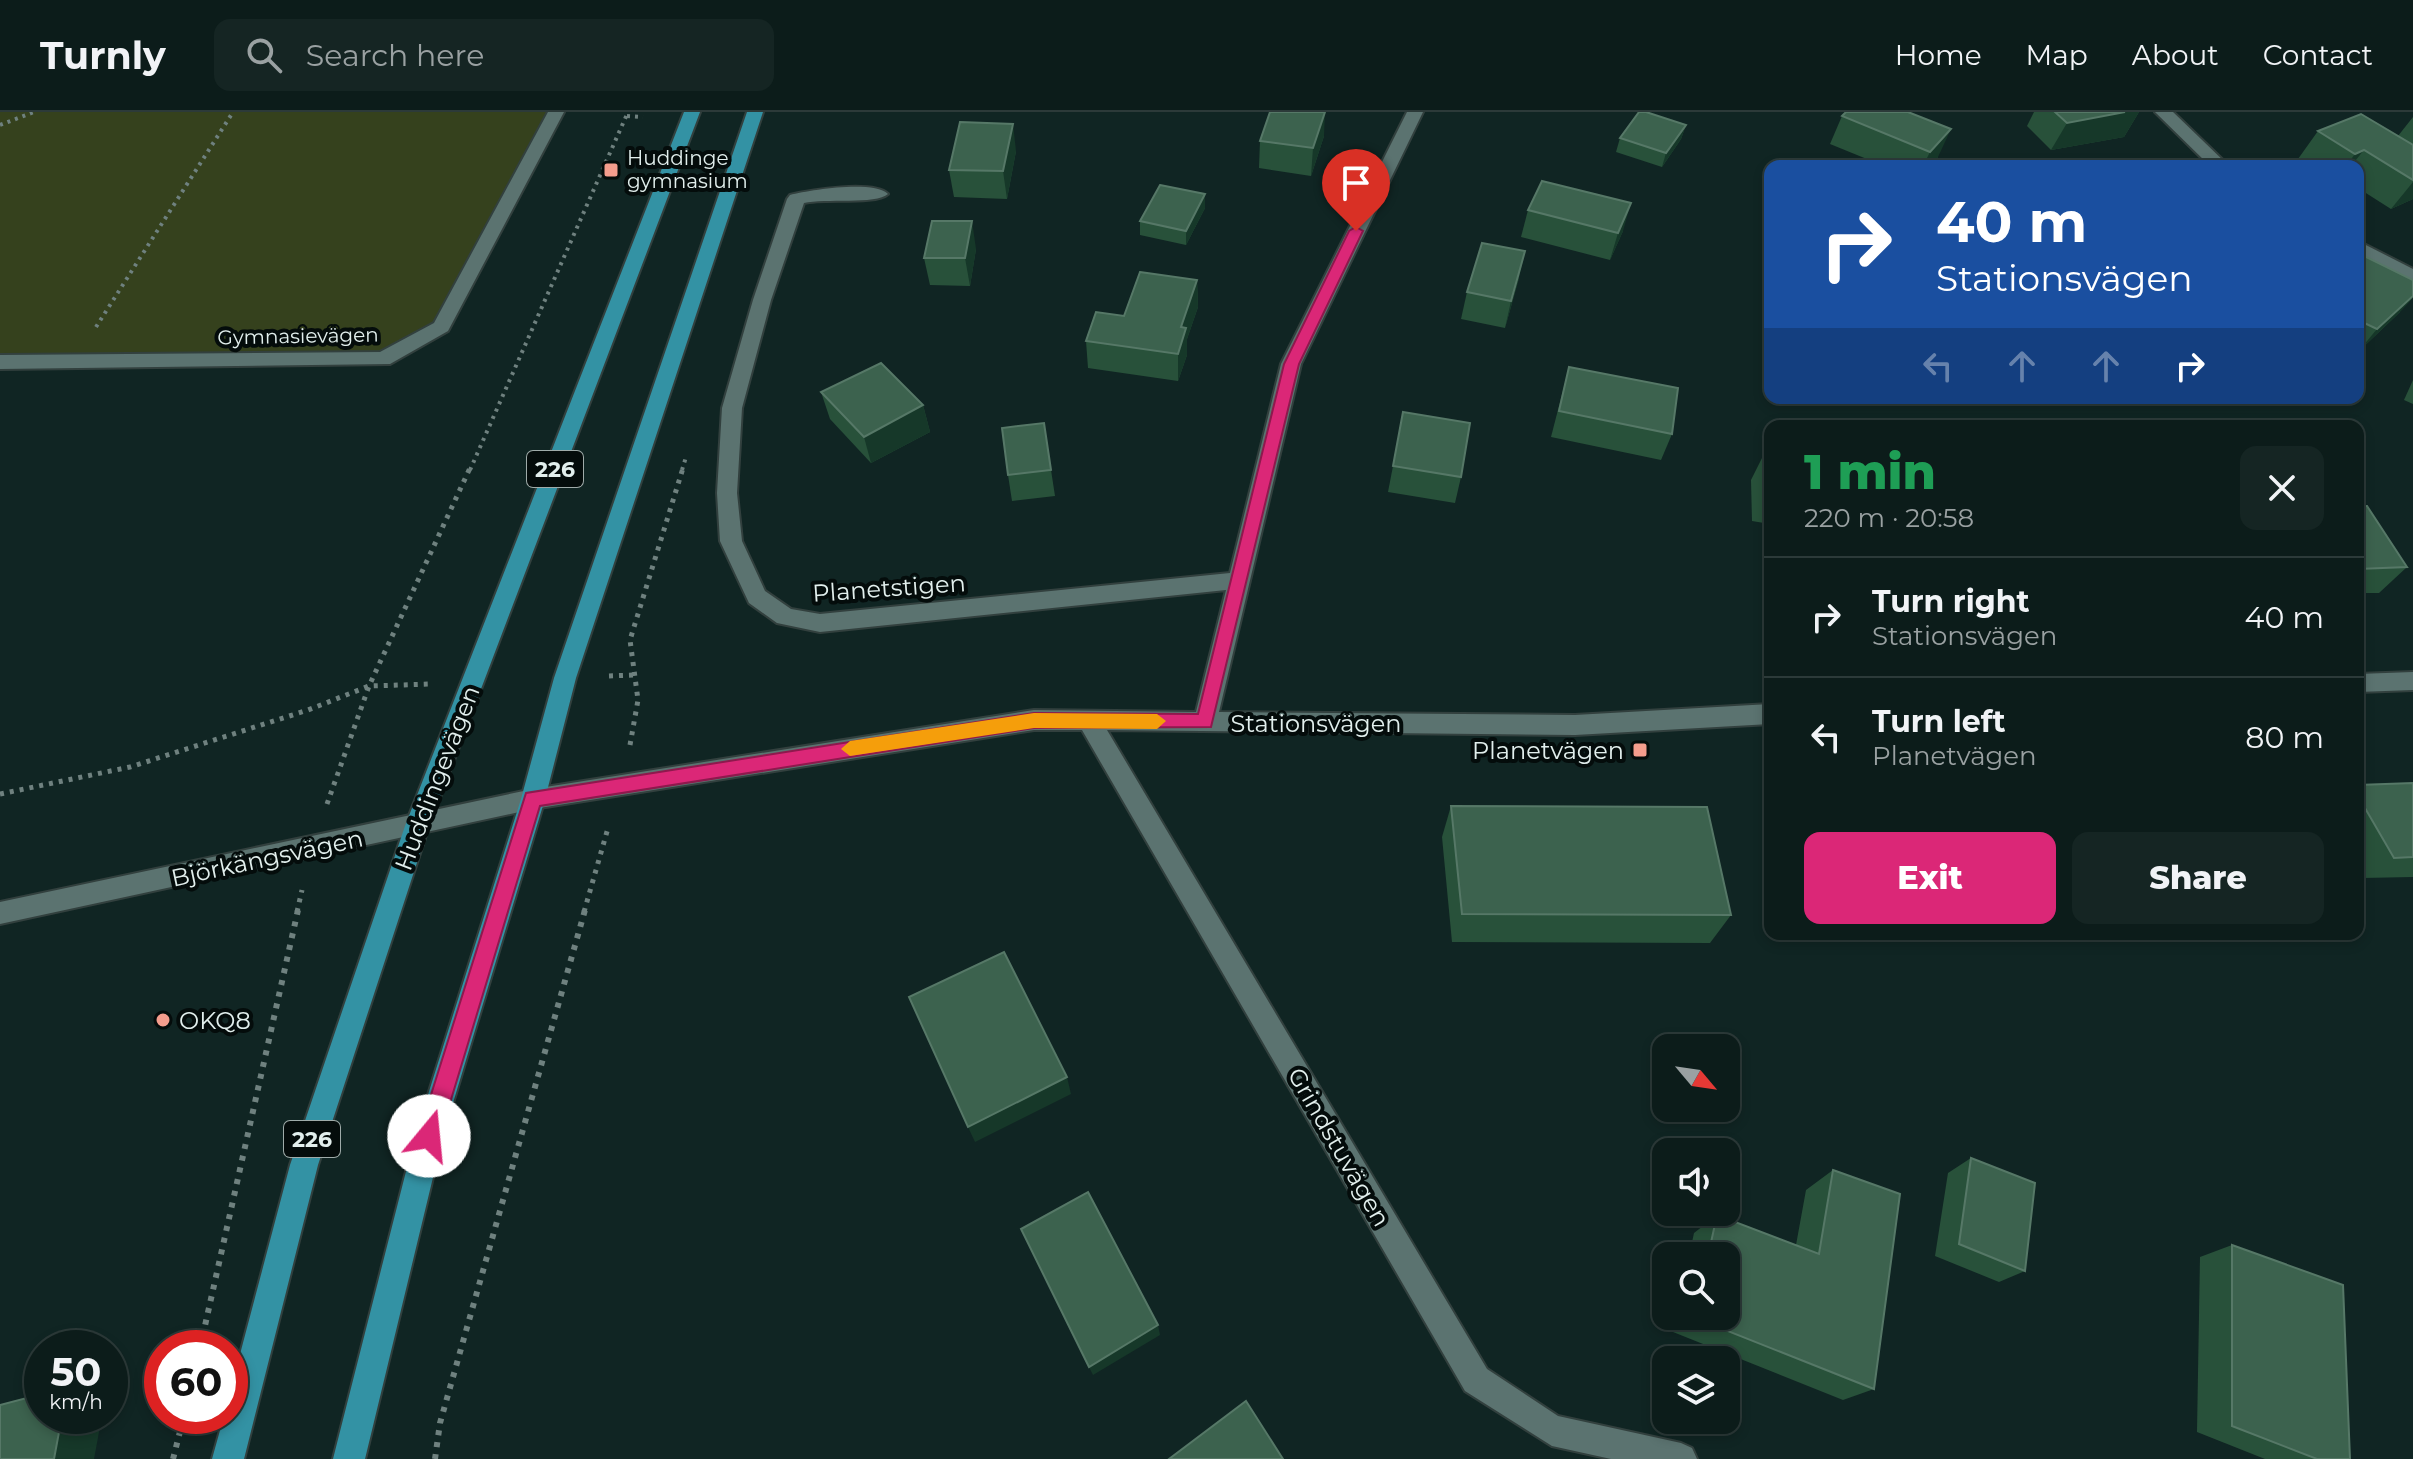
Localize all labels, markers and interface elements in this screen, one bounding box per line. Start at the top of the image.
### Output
search box [214,19,774,91]
text: Turnly [40,32,166,79]
icon: search [242,33,286,77]
text: Search here [306,37,484,74]
text: Home [1895,38,1982,72]
text: Map [2026,38,2088,72]
text: About [2132,38,2219,72]
text: Contact [2263,38,2373,72]
place label: Huddinge gymnasium [627,146,748,193]
pin [1322,149,1390,231]
marker: Huddinge gymnasium [602,161,620,179]
icon: arrive [1334,161,1378,205]
text: 40 m [1936,188,2087,256]
icon: right [1804,192,1908,296]
text: Stationsvägen [1936,256,2192,300]
street label: Gymnasievägen [217,323,379,349]
icon: left [1916,344,1960,388]
icon: ahead [2000,344,2044,388]
icon: ahead [2084,344,2128,388]
icon: right [2168,344,2212,388]
text: 1 min [1804,443,1936,501]
button: close [2240,446,2324,530]
road number: 226 [527,451,583,487]
text: 220 m · 20:58 [1804,502,1974,534]
street label: Planetstigen [811,568,967,608]
text: Turn right [1872,583,2029,620]
icon: right [1804,595,1848,639]
text: 40 m [2245,599,2324,636]
text: Stationsvägen [1872,620,2057,652]
street label: Huddingevägen [388,682,486,874]
text: Turn left [1872,703,2005,740]
street label: Stationsvägen [1231,709,1402,738]
icon: left [1804,715,1848,759]
text: 80 m [2245,719,2324,756]
place label: Planetvägen [1472,736,1624,765]
text: Planetvägen [1872,740,2037,772]
marker: Planetvägen [1631,741,1649,759]
street label: Björkängsvägen [168,823,366,893]
button: Exit [1804,832,2056,924]
button: Share [2072,832,2324,924]
place label: OKQ8 [179,1006,251,1035]
marker: OKQ8 [154,1011,172,1029]
north arrow [1652,1034,1740,1122]
map controls [1652,1034,1740,1434]
street label: Grindstuvägen [1282,1063,1396,1231]
position arrow [387,1094,471,1178]
road number: 226 [284,1121,340,1157]
button: sound [1652,1138,1740,1226]
button: search [1652,1242,1740,1330]
speed limit sign: 60 [144,1330,248,1434]
button: layers [1652,1346,1740,1434]
text: 50 [51,1347,101,1396]
text: km/h [49,1390,103,1414]

